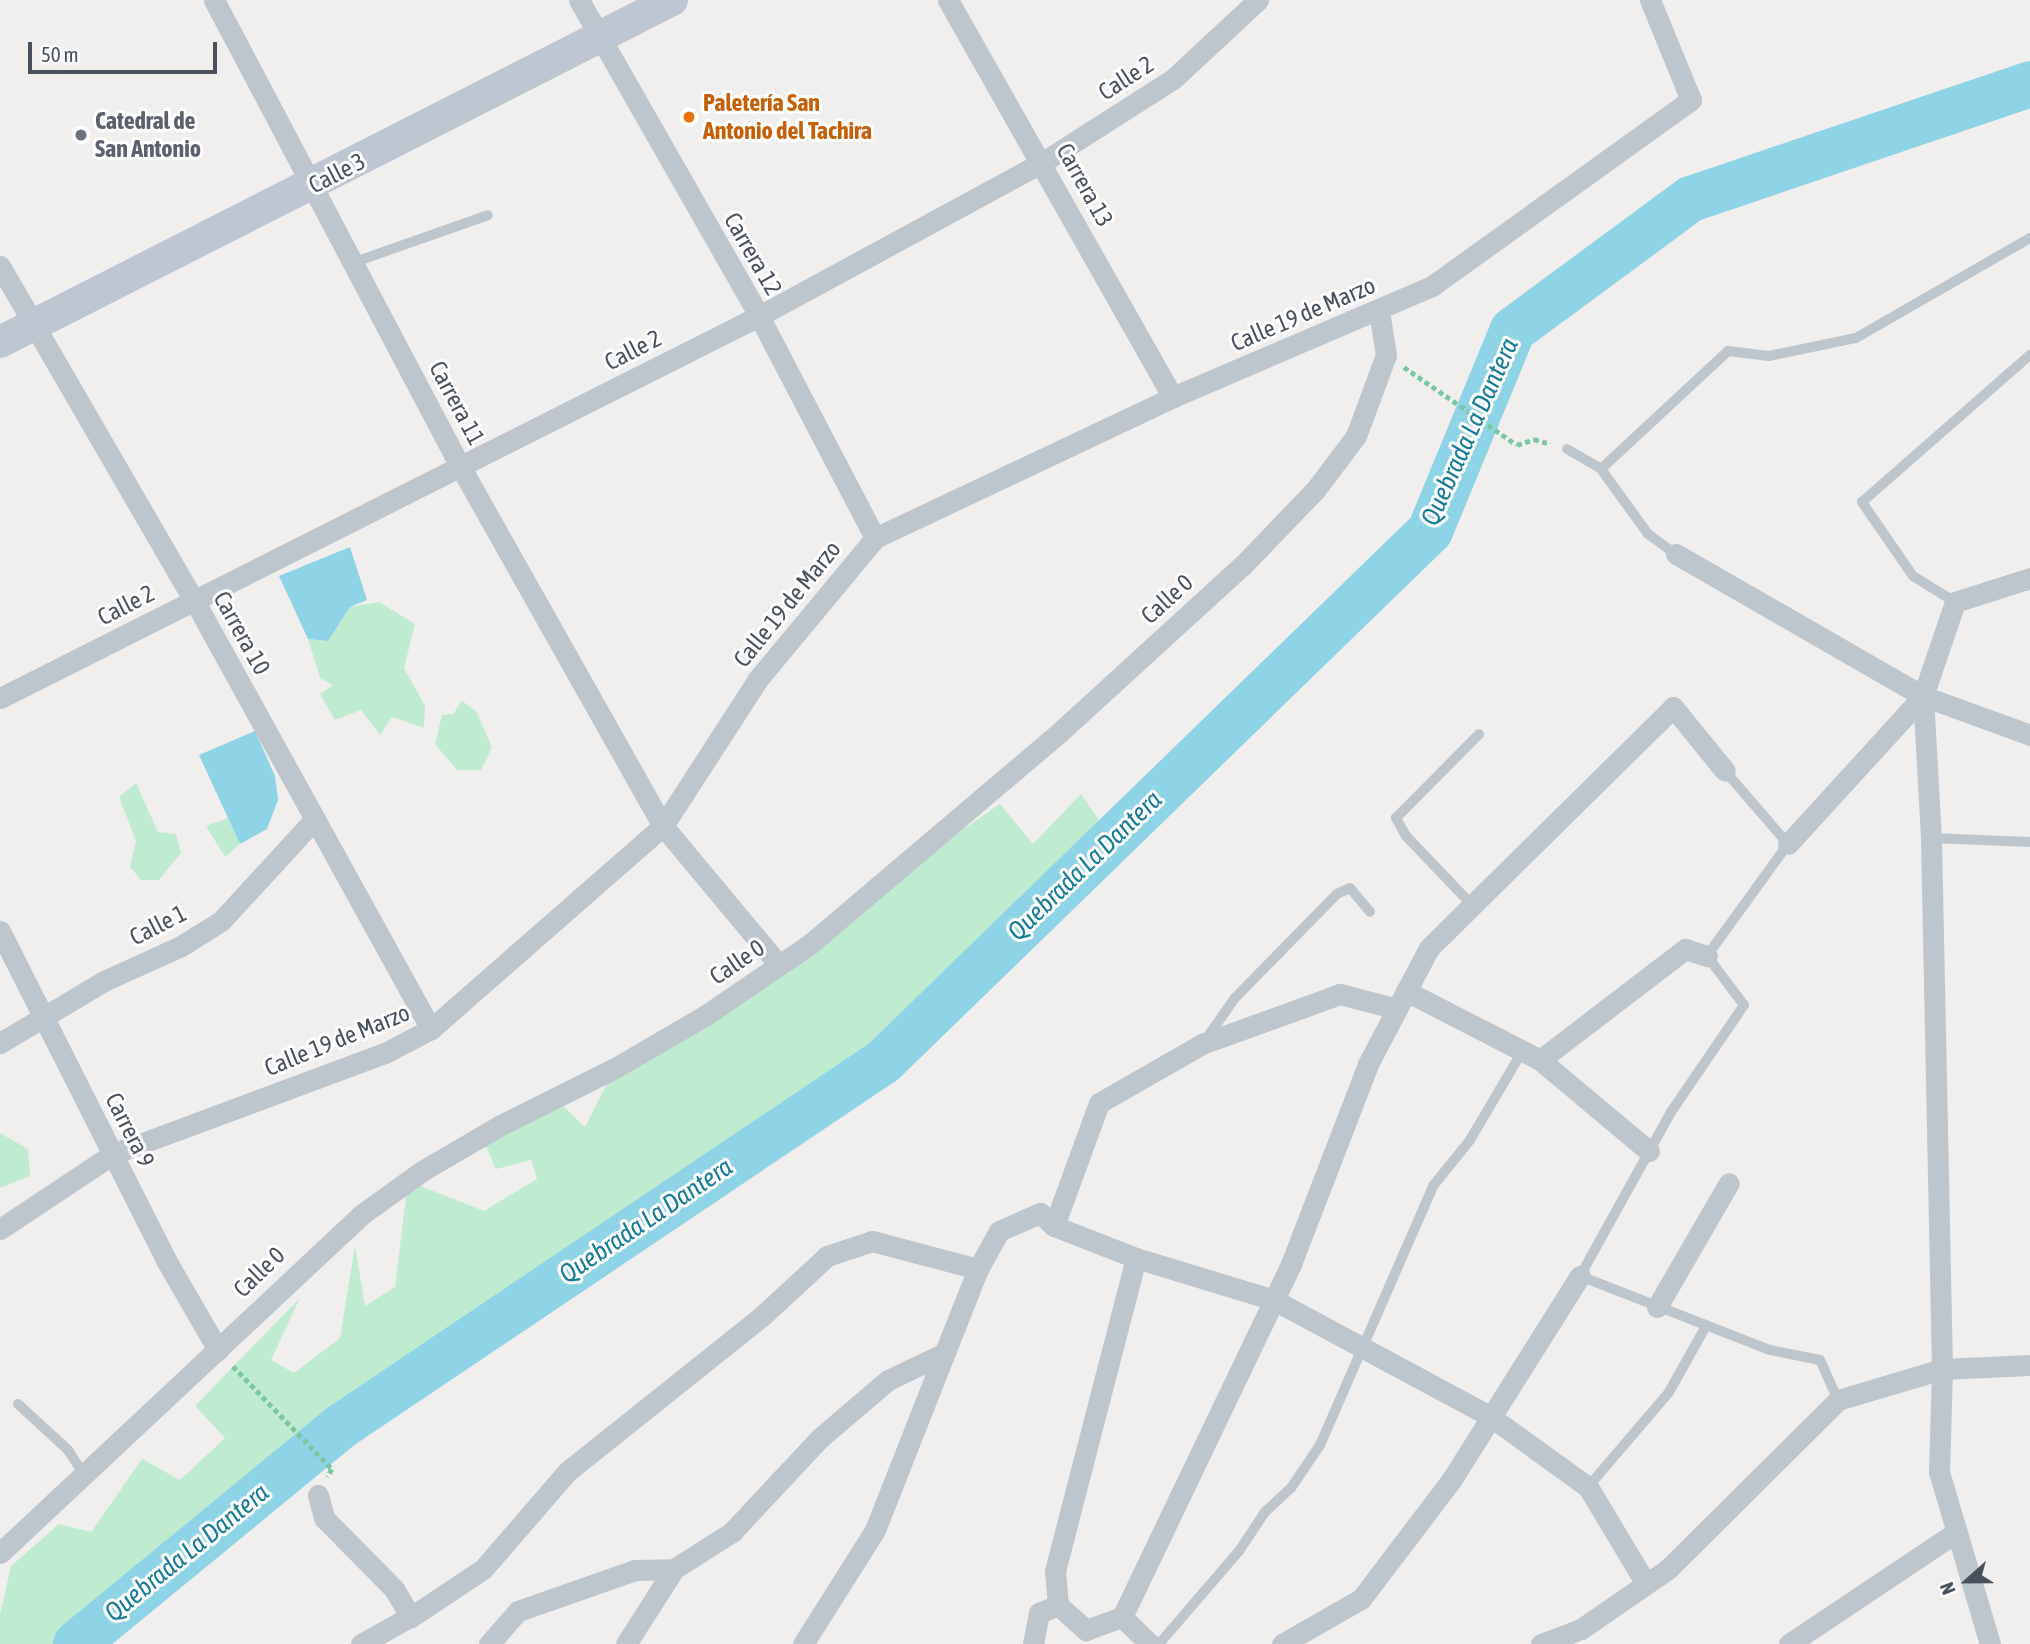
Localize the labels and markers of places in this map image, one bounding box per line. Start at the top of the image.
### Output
place label: Paletería San Antonio del Tachira [703,89,872,145]
place label: Catedral de San Antonio [95,107,201,163]
marker: Paletería San Antonio del Tachira [681,109,697,125]
marker: Catedral de San Antonio [73,127,89,143]

